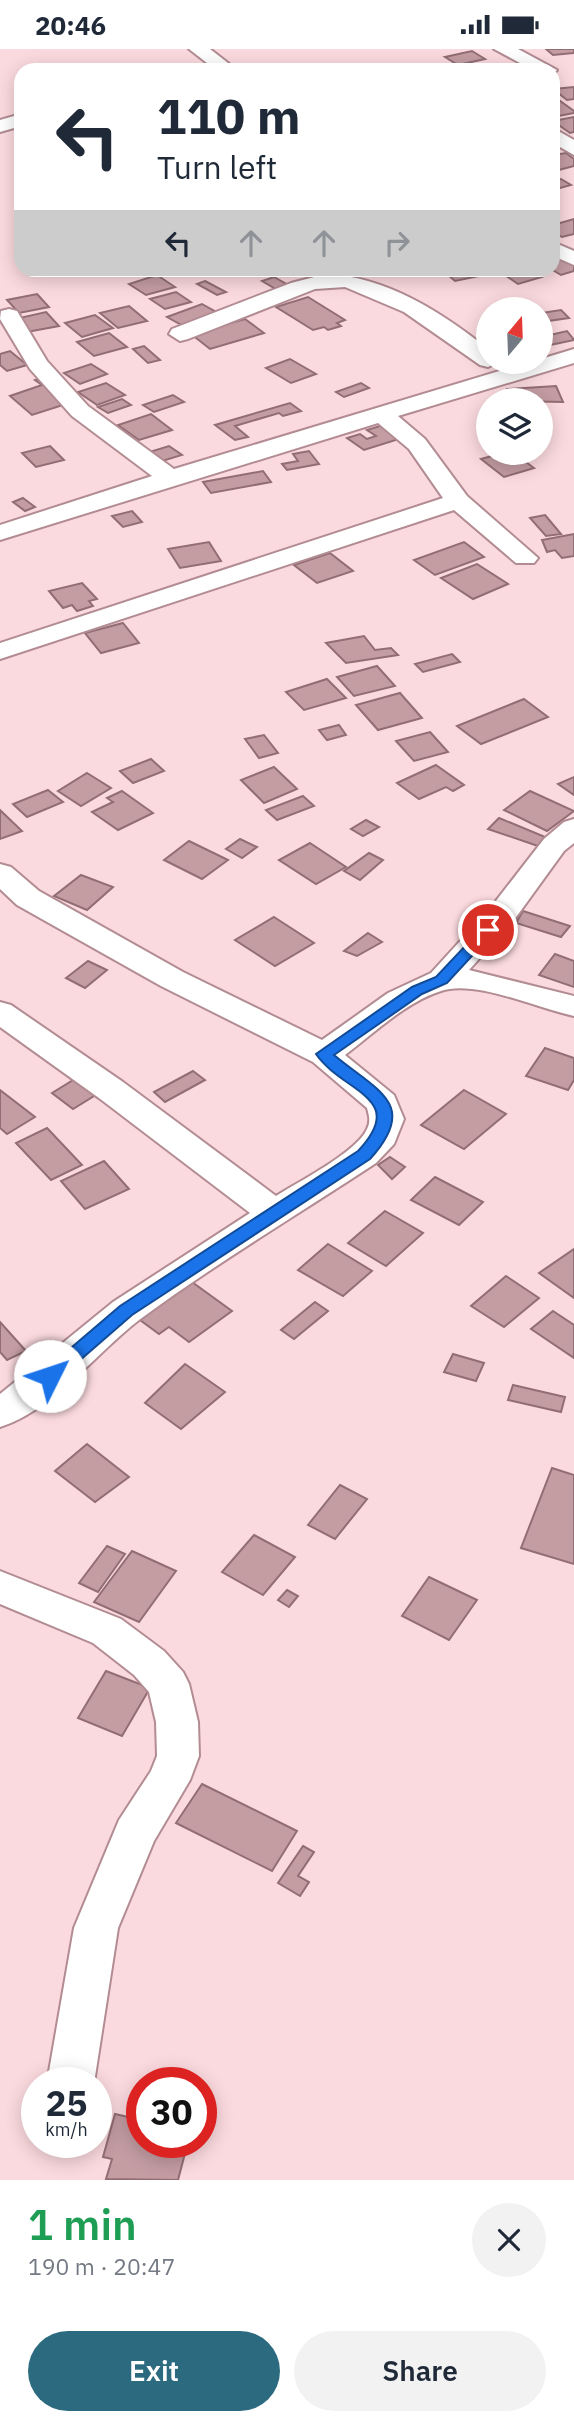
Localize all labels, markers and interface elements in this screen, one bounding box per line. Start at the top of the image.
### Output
text: 20:46 [35,8,106,42]
text: 110 m [157,84,301,147]
icon: left [42,91,133,182]
text: Turn left [157,146,277,188]
icon: left [159,224,197,262]
icon: ahead [232,224,270,262]
icon: ahead [305,224,343,262]
icon: right [378,224,416,262]
north arrow [476,297,553,375]
map controls [476,297,553,465]
button: layers [476,388,553,465]
pin [458,900,518,960]
icon: arrive [469,911,507,949]
position arrow [13,1339,87,1413]
speed limit sign: 30 [126,2067,217,2158]
text: 25 [45,2080,88,2126]
text: km/h [45,2118,88,2141]
text: 1 min [28,2197,137,2252]
button: close [472,2203,546,2277]
text: 190 m · 20:47 [28,2251,175,2281]
button: Exit [28,2331,280,2411]
button: Share [294,2331,546,2411]

